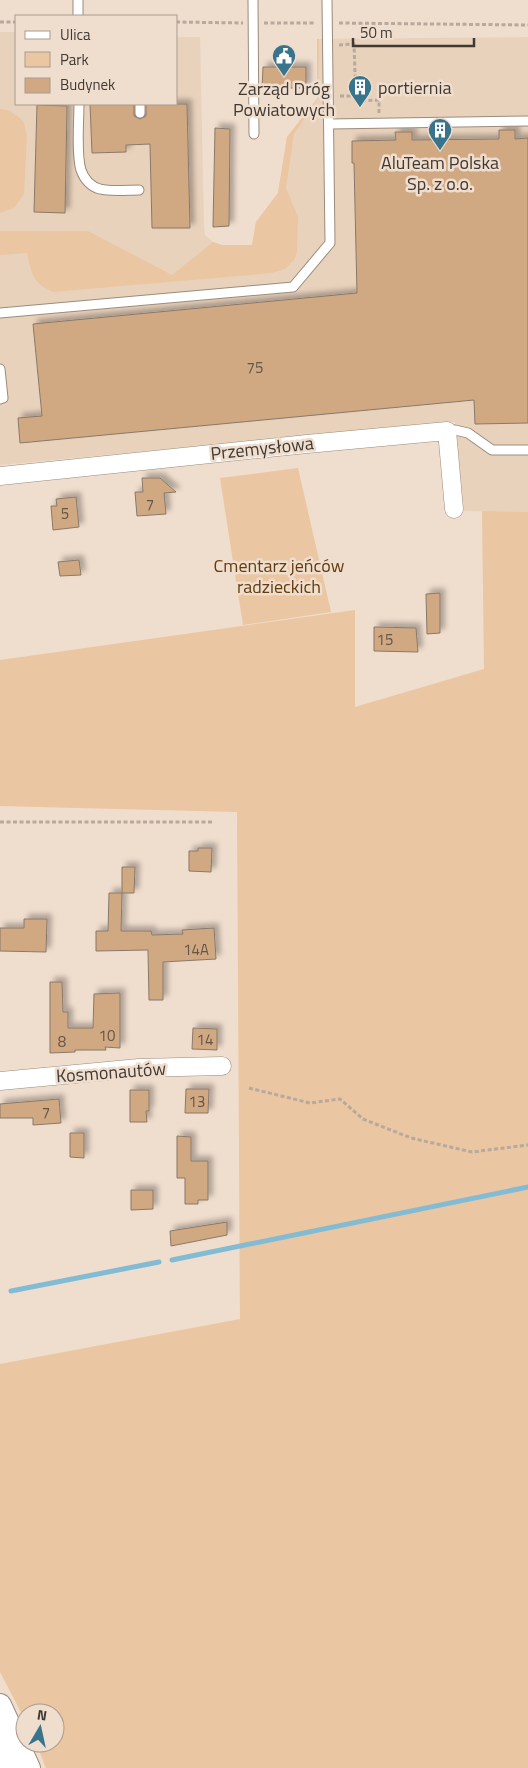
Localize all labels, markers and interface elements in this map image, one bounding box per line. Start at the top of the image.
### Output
legend [15,15,178,105]
scale bar [353,15,474,47]
text: 50 m [360,21,393,44]
text: Ulica [60,23,91,46]
public building icon: Zarząd Dróg Powiatowych [271,43,297,77]
text: Park [60,48,89,71]
text: Budynek [60,73,115,96]
building icon: portiernia [347,74,373,108]
place label: portiernia [378,74,451,101]
place label: Zarząd Dróg Powiatowych [233,75,335,123]
building icon: AluTeam Polska Sp. z o.o. [427,117,453,151]
place label: AluTeam Polska Sp. z o.o. [381,149,499,197]
house number: 75 [247,356,263,379]
street label: Przemysłowa [209,429,315,467]
house number: 7 [146,493,154,516]
house number: 5 [61,502,69,525]
park label: Cmentarz jeńców radzieckich [214,552,345,600]
house number: 15 [377,628,393,651]
house number: 14A [183,938,209,961]
house number: 10 [99,1024,115,1047]
house number: 14 [197,1028,213,1051]
house number: 8 [58,1030,66,1053]
street label: Kosmonautów [55,1055,167,1089]
house number: 13 [189,1090,205,1113]
house number: 7 [42,1101,50,1124]
north arrow [15,1703,65,1753]
text: N [36,1704,49,1726]

